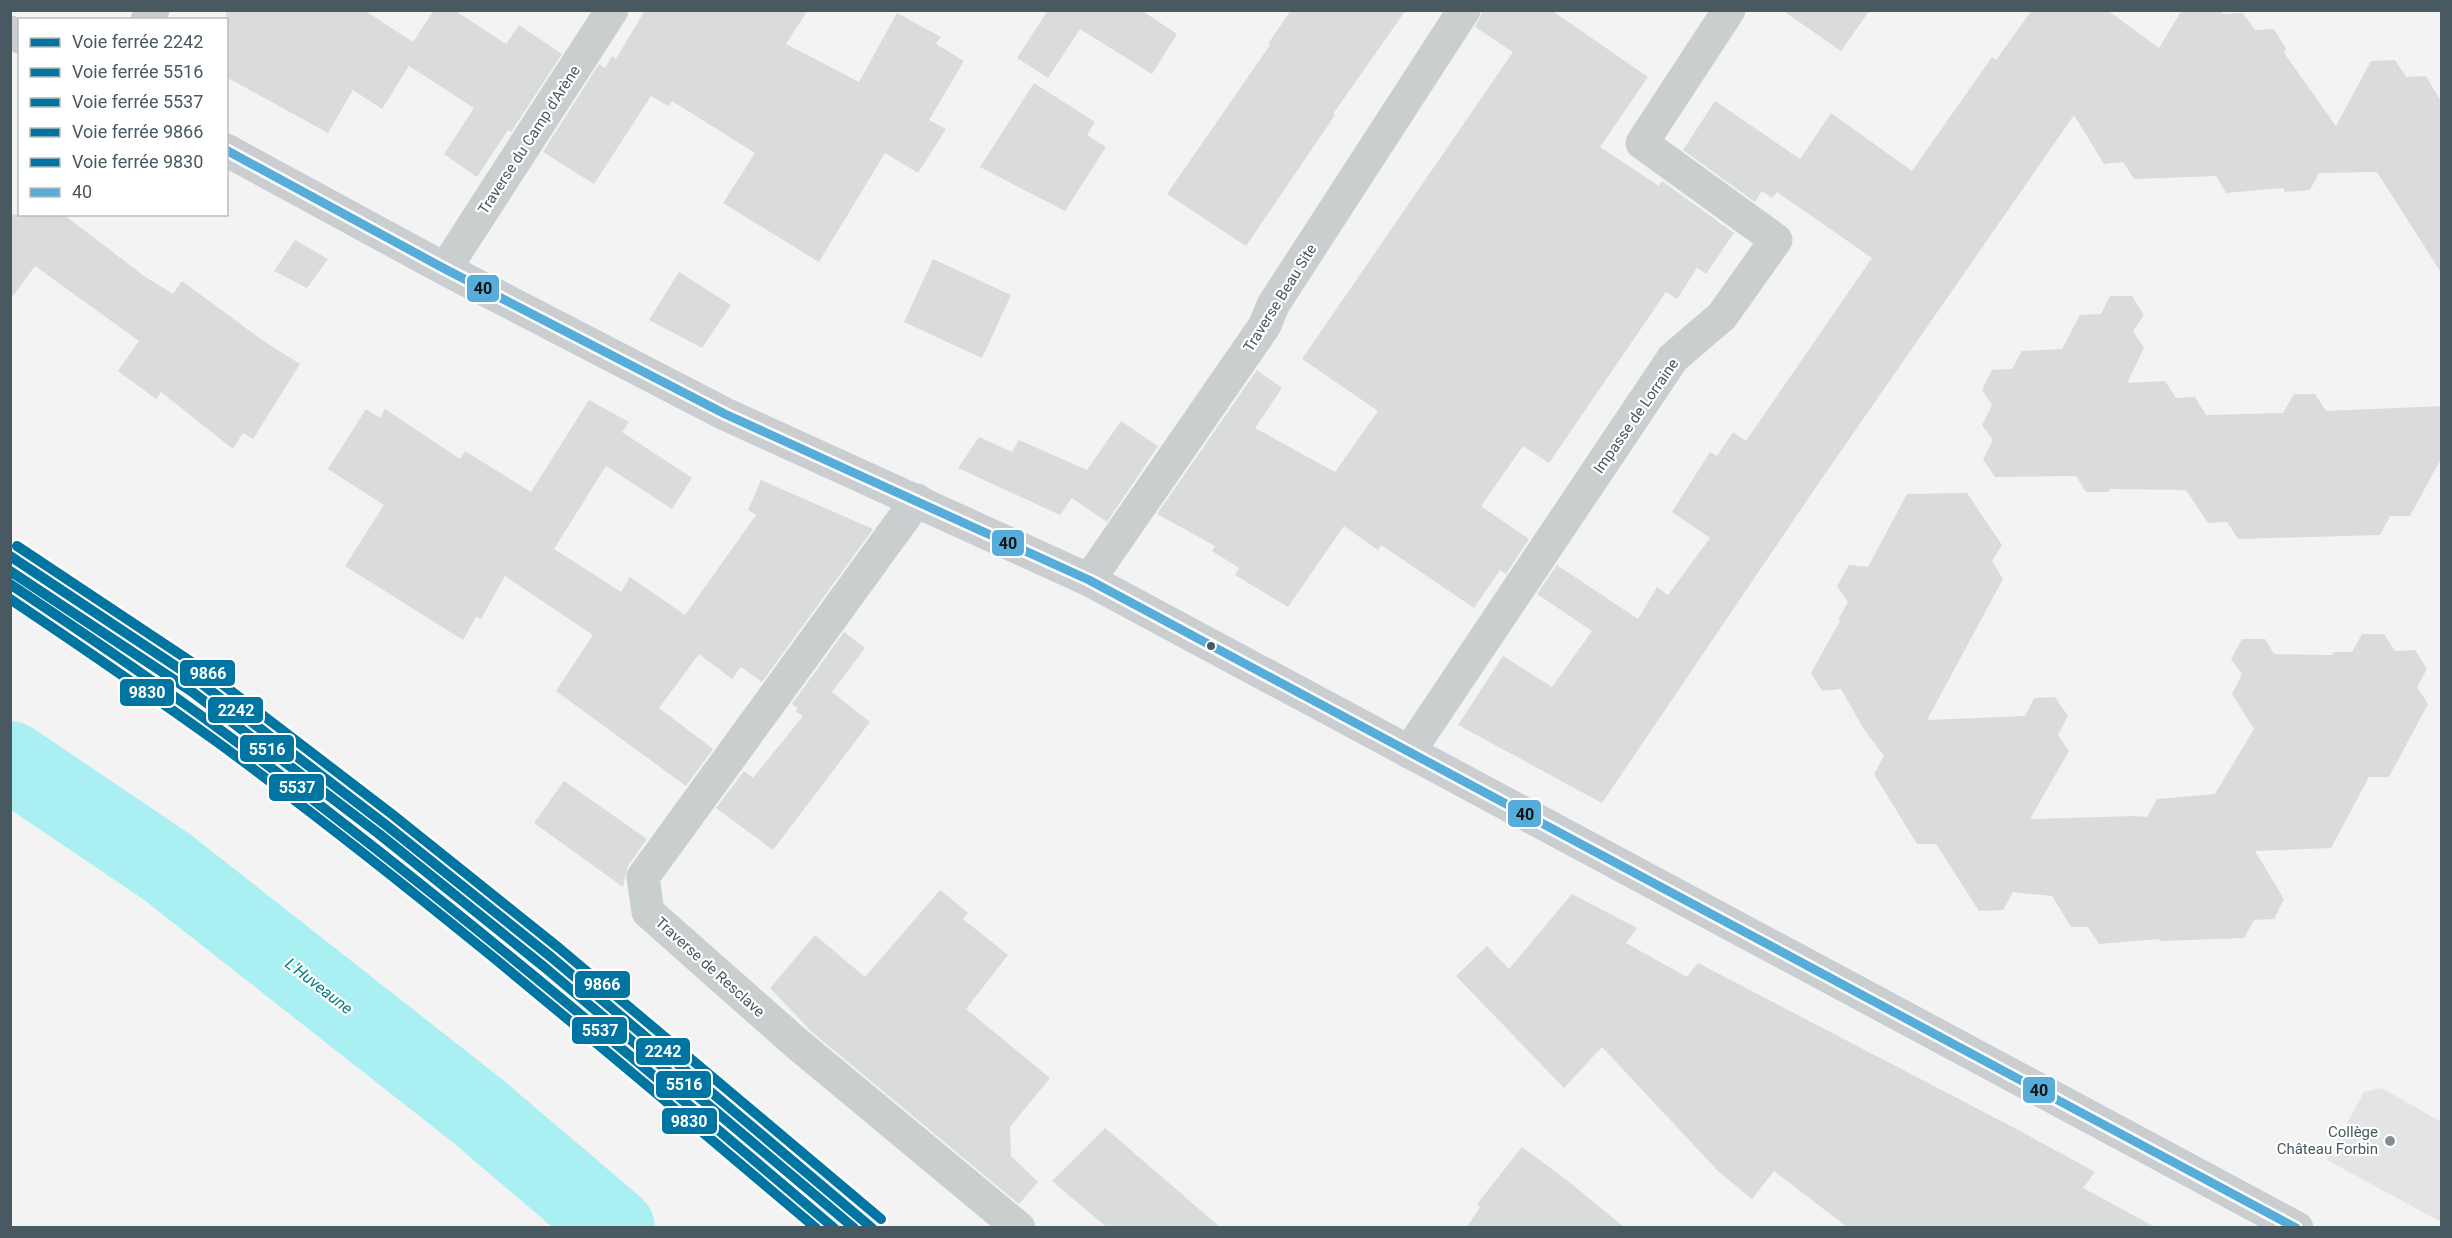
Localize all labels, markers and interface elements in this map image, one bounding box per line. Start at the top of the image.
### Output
legend [18,18,228,216]
text: Voie ferrée 2242 [72,31,203,52]
text: Voie ferrée 5516 [72,61,203,82]
street label: Traverse du Camp d'Arène [474,62,584,218]
text: Voie ferrée 5537 [72,91,203,112]
text: Voie ferrée 9866 [72,121,203,142]
text: Voie ferrée 9830 [72,151,203,172]
text: 40 [72,181,92,202]
street label: Traverse Beau Site [1240,241,1320,355]
line badge: 40 [466,274,500,303]
text: 40 [474,279,492,298]
street label: Impasse de Lorraine [1590,355,1682,477]
line badge: 40 [991,529,1025,557]
text: 40 [999,534,1017,553]
unlabelled marker [1205,640,1217,652]
line badge: 9866 [179,659,236,687]
text: 9866 [190,664,226,683]
line badge: 9830 [119,678,175,707]
text: 9830 [129,683,165,702]
line badge: 2242 [207,696,264,724]
text: 2242 [218,701,254,720]
line badge: 5516 [239,734,295,763]
text: 5516 [249,740,285,759]
line badge: 5537 [268,773,325,802]
text: 5537 [279,778,315,797]
line badge: 40 [1507,799,1542,828]
text: 40 [1516,805,1534,824]
street label: Traverse de Resclave [652,913,768,1021]
water label: L'Huveaune [282,954,356,1018]
line badge: 9866 [574,970,631,999]
text: 9866 [584,975,620,994]
line badge: 5537 [571,1016,628,1045]
text: 5537 [582,1021,618,1040]
line badge: 2242 [635,1037,691,1066]
text: 2242 [645,1042,681,1061]
line badge: 5516 [655,1070,712,1099]
text: 5516 [666,1075,702,1094]
line badge: 40 [2022,1076,2056,1104]
text: 40 [2030,1081,2048,1100]
line badge: 9830 [661,1107,718,1135]
text: 9830 [671,1112,707,1131]
place label: Collège Château Forbin [2277,1123,2378,1158]
marker: Collège Château Forbin [2383,1134,2397,1148]

